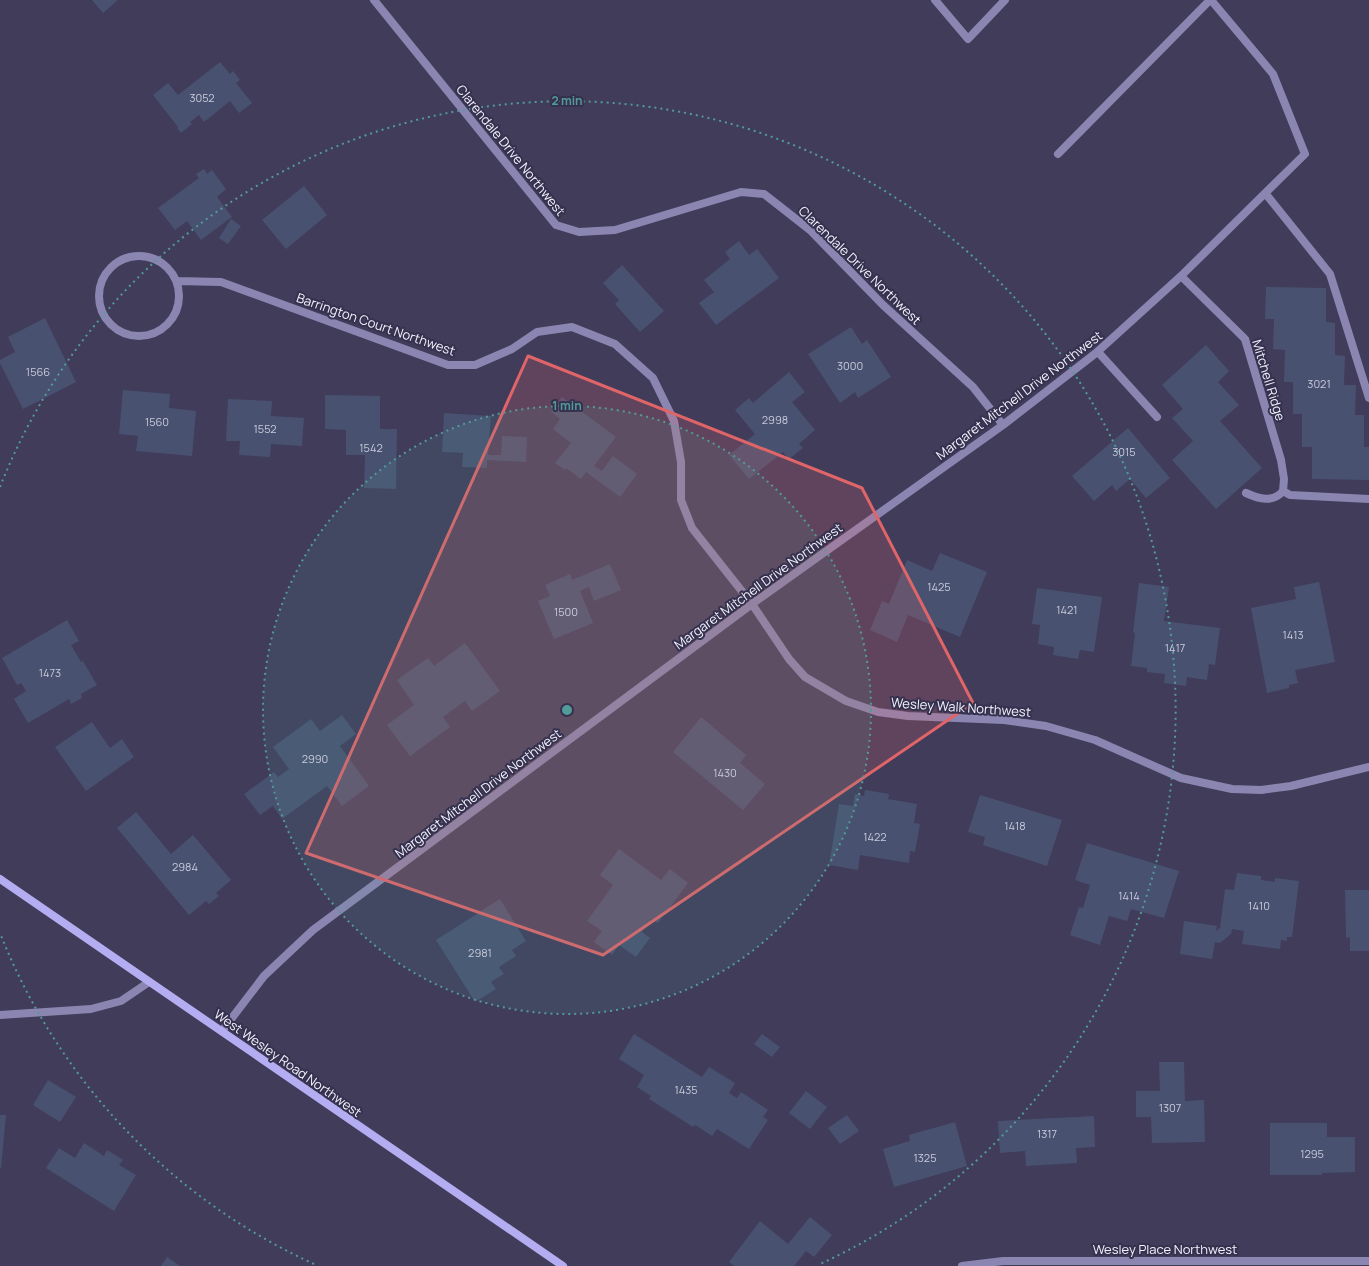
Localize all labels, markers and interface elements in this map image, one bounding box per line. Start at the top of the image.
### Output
street label: Clarendale Drive Northwest [452,81,570,219]
house number: 3052 [189,90,215,105]
text: 2 min [551,92,583,109]
street label: Clarendale Drive Northwest [795,202,925,328]
street label: Barrington Court Northwest [294,288,458,360]
street label: Margaret Mitchell Drive Northwest [932,326,1106,464]
street label: Mitchell Ridge [1248,337,1290,423]
house number: 3000 [837,358,863,373]
house number: 1566 [26,364,50,379]
house number: 3021 [1307,376,1331,391]
text: 1 min [552,397,582,414]
house number: 2998 [762,412,788,427]
house number: 1560 [145,414,169,429]
house number: 1552 [254,421,276,436]
house number: 1542 [359,440,383,455]
house number: 3015 [1112,444,1136,459]
street label: Margaret Mitchell Drive Northwest [670,519,846,653]
house number: 1425 [927,579,951,594]
house number: 1421 [1056,602,1078,617]
house number: 1500 [554,604,578,619]
house number: 1413 [1282,627,1304,642]
house number: 1417 [1165,640,1185,655]
house number: 1473 [39,665,61,680]
street label: Wesley Walk Northwest [890,693,1032,721]
centre of rings [560,703,574,717]
street label: Margaret Mitchell Drive Northwest [391,724,565,862]
house number: 2990 [302,751,328,766]
house number: 1430 [713,765,737,780]
house number: 1418 [1004,818,1026,833]
house number: 1422 [863,829,887,844]
house number: 2984 [172,859,198,874]
house number: 1414 [1118,888,1140,903]
house number: 1410 [1248,898,1270,913]
house number: 2981 [468,945,492,960]
street label: West Wesley Road Northwest [211,1005,365,1121]
house number: 1435 [674,1082,698,1097]
house number: 1307 [1159,1100,1181,1115]
house number: 1317 [1037,1126,1057,1141]
house number: 1295 [1300,1146,1324,1161]
house number: 1325 [914,1150,937,1165]
street label: Wesley Place Northwest [1093,1240,1237,1258]

